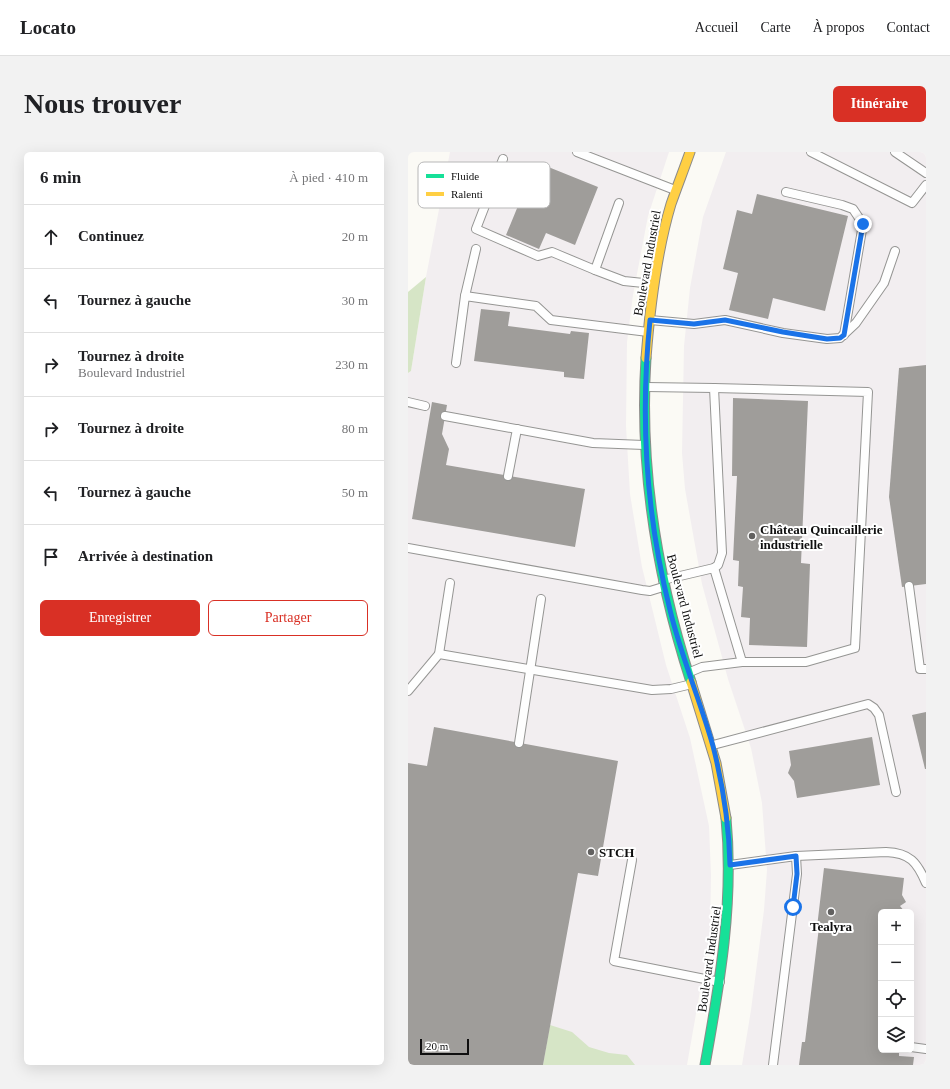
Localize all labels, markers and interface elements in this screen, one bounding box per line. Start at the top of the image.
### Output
text: Locato [20,17,76,38]
text: Accueil [695,20,738,35]
text: Carte [760,20,791,35]
text: À propos [813,20,864,35]
text: Contact [886,20,930,35]
button: Itinéraire [833,86,926,122]
text: Nous trouver [24,88,181,119]
legend [418,162,550,208]
text: 6 min [40,168,81,187]
text: À pied · 410 m [289,170,368,185]
text: Fluide [451,170,479,182]
text: Ralenti [451,188,483,200]
street label: Boulevard Industriel [630,209,664,317]
route end [854,215,872,233]
icon: ahead [40,226,62,248]
text: Continuez [78,228,144,244]
text: 20 m [342,229,368,244]
icon: left [40,290,62,312]
text: Tournez à gauche [78,292,191,308]
text: 30 m [342,293,368,308]
text: Tournez à droite [78,348,184,364]
icon: right [40,354,62,376]
text: 230 m [335,357,368,372]
text: Boulevard Industriel [78,365,185,380]
icon: right [40,418,62,440]
text: Tournez à droite [78,420,184,436]
text: 80 m [342,421,368,436]
icon: left [40,482,62,504]
text: Tournez à gauche [78,484,191,500]
text: 50 m [342,485,368,500]
place label: Château Quincaillerie industrielle [760,522,883,552]
marker: Château Quincaillerie industrielle [747,531,757,541]
icon: arrive [40,546,62,568]
text: Arrivée à destination [78,548,213,564]
street label: Boulevard Industriel [664,552,706,660]
button: Enregistrer [40,600,200,636]
button: Partager [208,600,368,636]
place label: STCH [599,845,634,860]
marker: STCH [586,847,596,857]
route start [784,898,802,916]
street label: Boulevard Industriel [694,904,724,1013]
marker: Tealyra [826,907,836,917]
map controls [878,909,914,1053]
button: + [878,909,914,945]
place label: Tealyra [810,919,853,934]
button: − [878,945,914,981]
button: locate [878,981,914,1017]
button: layers [878,1017,914,1053]
scale bar [420,1037,469,1056]
text: 20 m [426,1040,448,1052]

